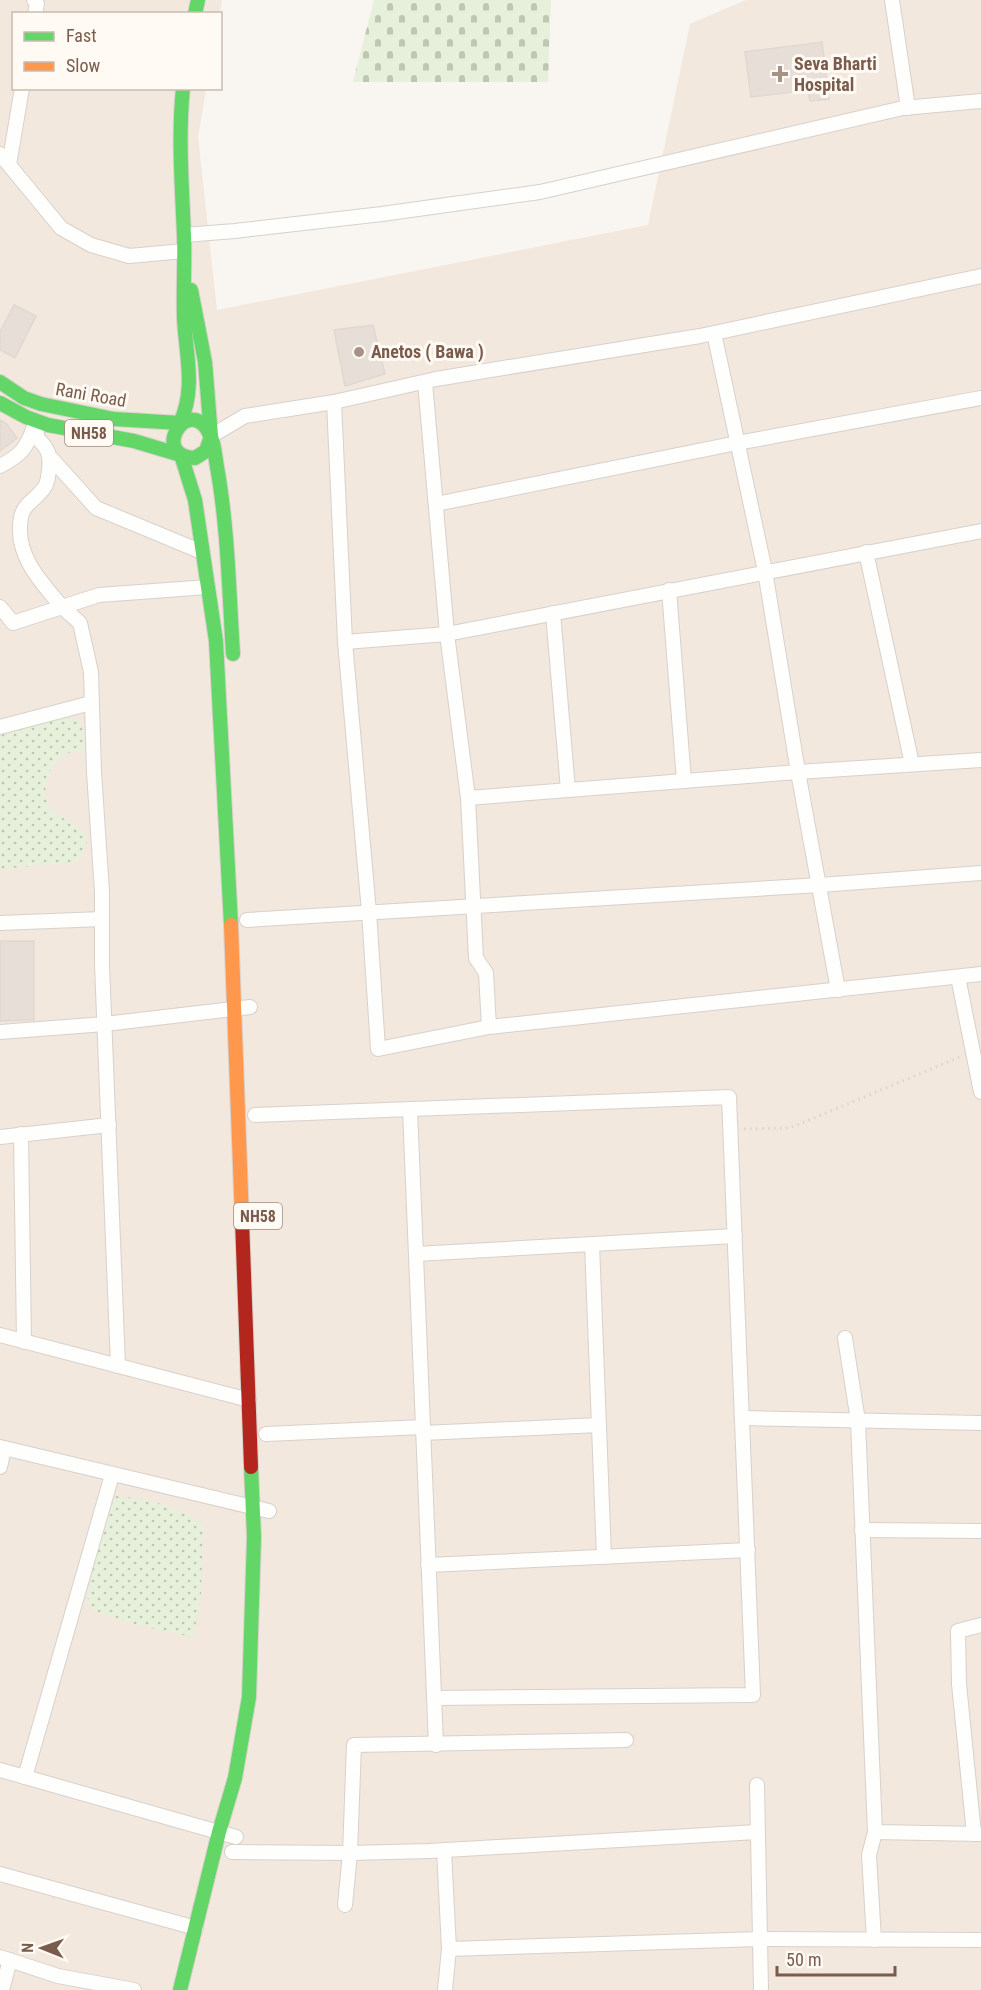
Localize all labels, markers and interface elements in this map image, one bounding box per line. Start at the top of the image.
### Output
legend [12,12,222,90]
text: Fast [66,25,97,46]
place label: Seva Bharti Hospital [794,53,877,95]
text: Slow [66,55,101,76]
marker: Seva Bharti Hospital [771,65,789,83]
place label: Anetos ( Bawa ) [371,341,484,363]
marker: Anetos ( Bawa ) [352,345,366,359]
street label: Rani Road [54,378,128,411]
road number: NH58 [65,420,113,446]
road number: NH58 [234,1203,282,1229]
north arrow [12,1918,72,1978]
scale bar [777,1939,896,1977]
text: N [18,1943,37,1953]
text: 50 m [786,1949,821,1970]

